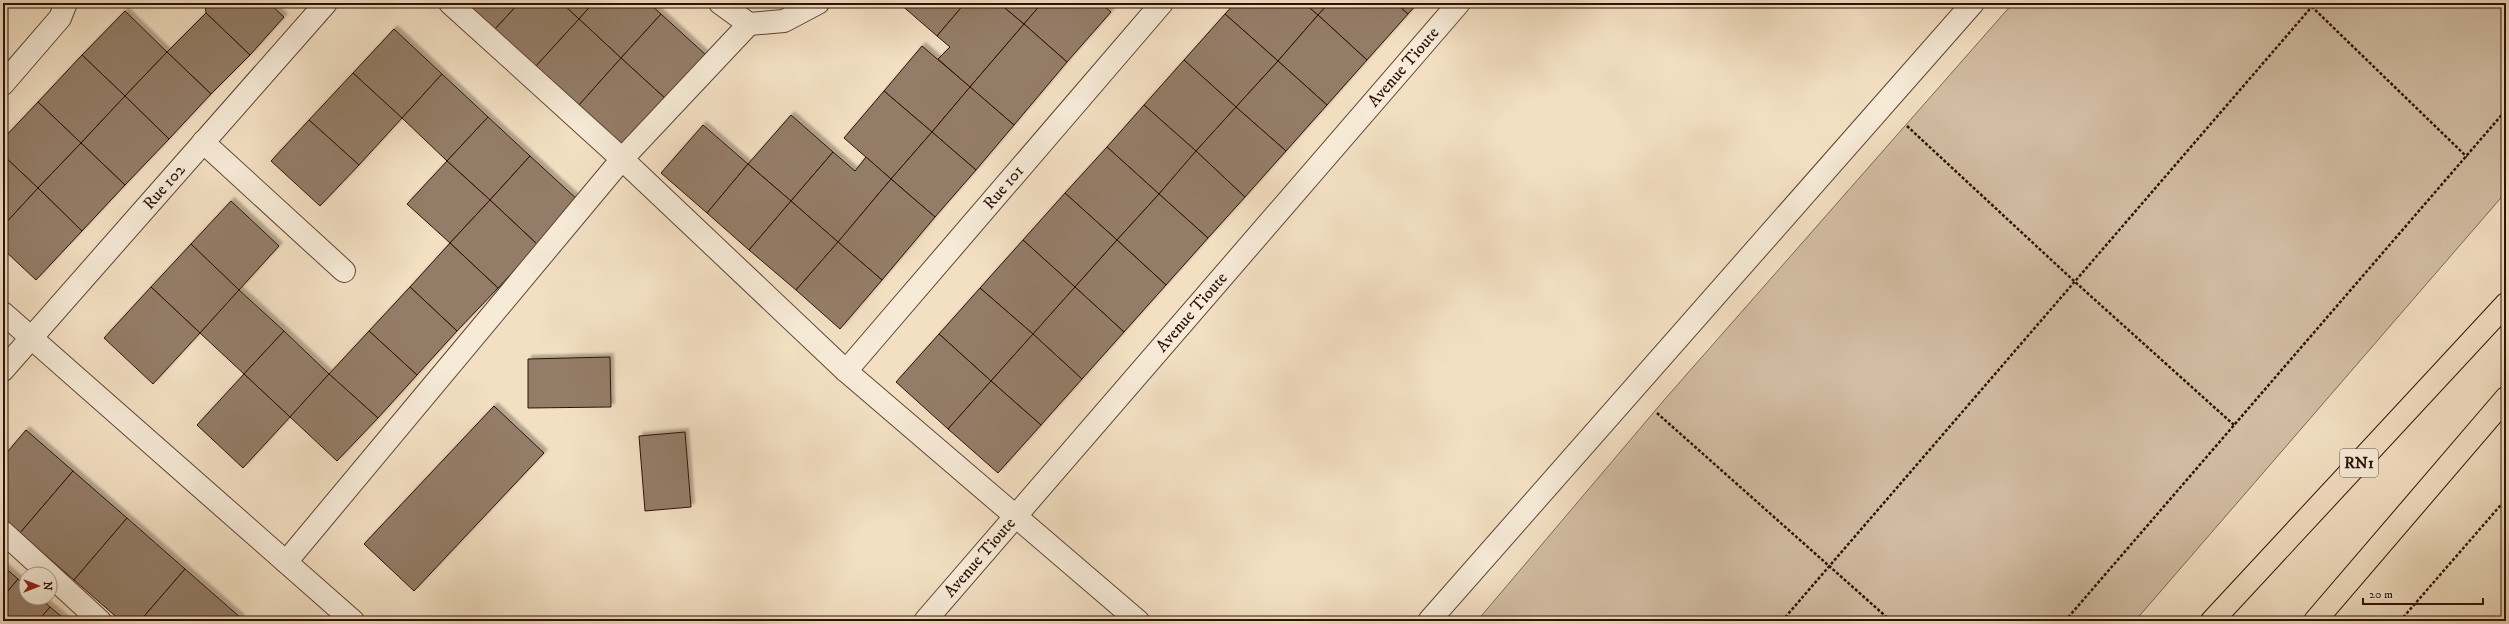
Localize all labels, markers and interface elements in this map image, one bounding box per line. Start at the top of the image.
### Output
street label: Avenue Tioute [1363,23,1444,112]
street label: Rue 102 [138,159,191,214]
street label: Rue 101 [978,161,1029,214]
street label: Avenue Tioute [1151,268,1232,357]
road number: RN1 [2340,449,2378,477]
street label: Avenue Tioute [939,513,1021,602]
north arrow [18,566,58,606]
scale bar [2363,580,2483,606]
text: N [40,581,54,591]
text: 20 m [2369,587,2393,602]

